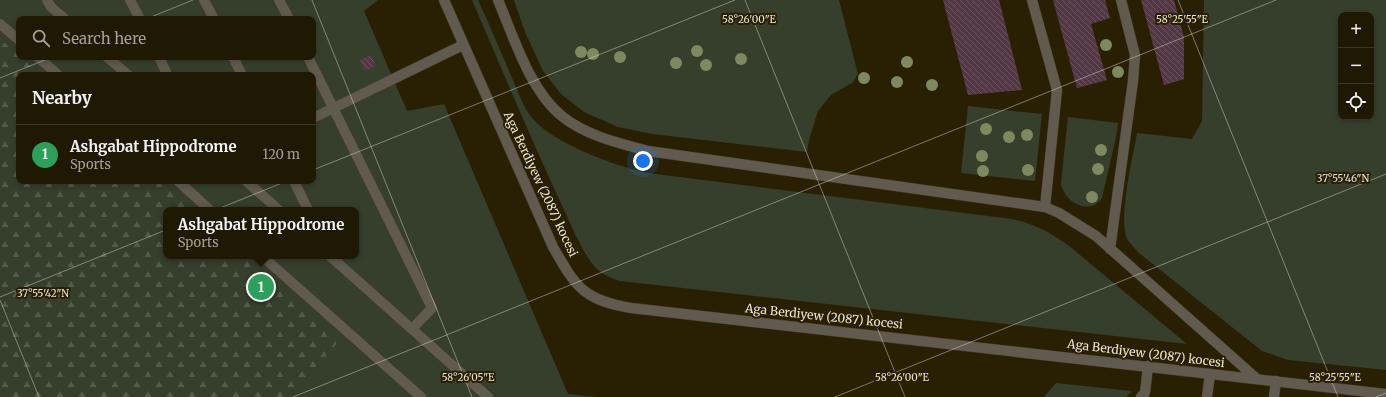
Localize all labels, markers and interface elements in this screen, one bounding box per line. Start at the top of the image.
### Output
map controls [1338,12,1374,120]
button: + [1338,12,1374,48]
text: 58°26'00"E [722,13,777,26]
text: 58°25'55"E [1156,13,1209,26]
search box [16,16,316,60]
icon: search [30,27,52,49]
text: Search here [62,29,146,48]
button: − [1338,48,1374,84]
button: locate [1338,84,1374,120]
text: Nearby [32,87,92,109]
street label: Aga Berdiyew (2087) kocesi [500,108,581,259]
text: Ashgabat Hippodrome [70,137,237,156]
text: 1 [42,146,48,163]
text: 120 m [262,146,300,163]
your location [633,151,653,171]
text: Sports [70,156,111,173]
text: 37°55'46"N [1317,172,1369,185]
popup [163,207,359,259]
text: Ashgabat Hippodrome [178,215,344,234]
text: Sports [178,234,219,251]
pin: 1 [248,272,274,302]
text: 37°55'42"N [17,287,69,300]
street label: Aga Berdiyew (2087) kocesi [743,300,904,332]
street label: Aga Berdiyew (2087) kocesi [1065,336,1226,370]
text: 58°26'05"E [442,371,495,384]
text: 58°26'00"E [875,371,930,384]
text: 58°25'55"E [1309,371,1362,384]

